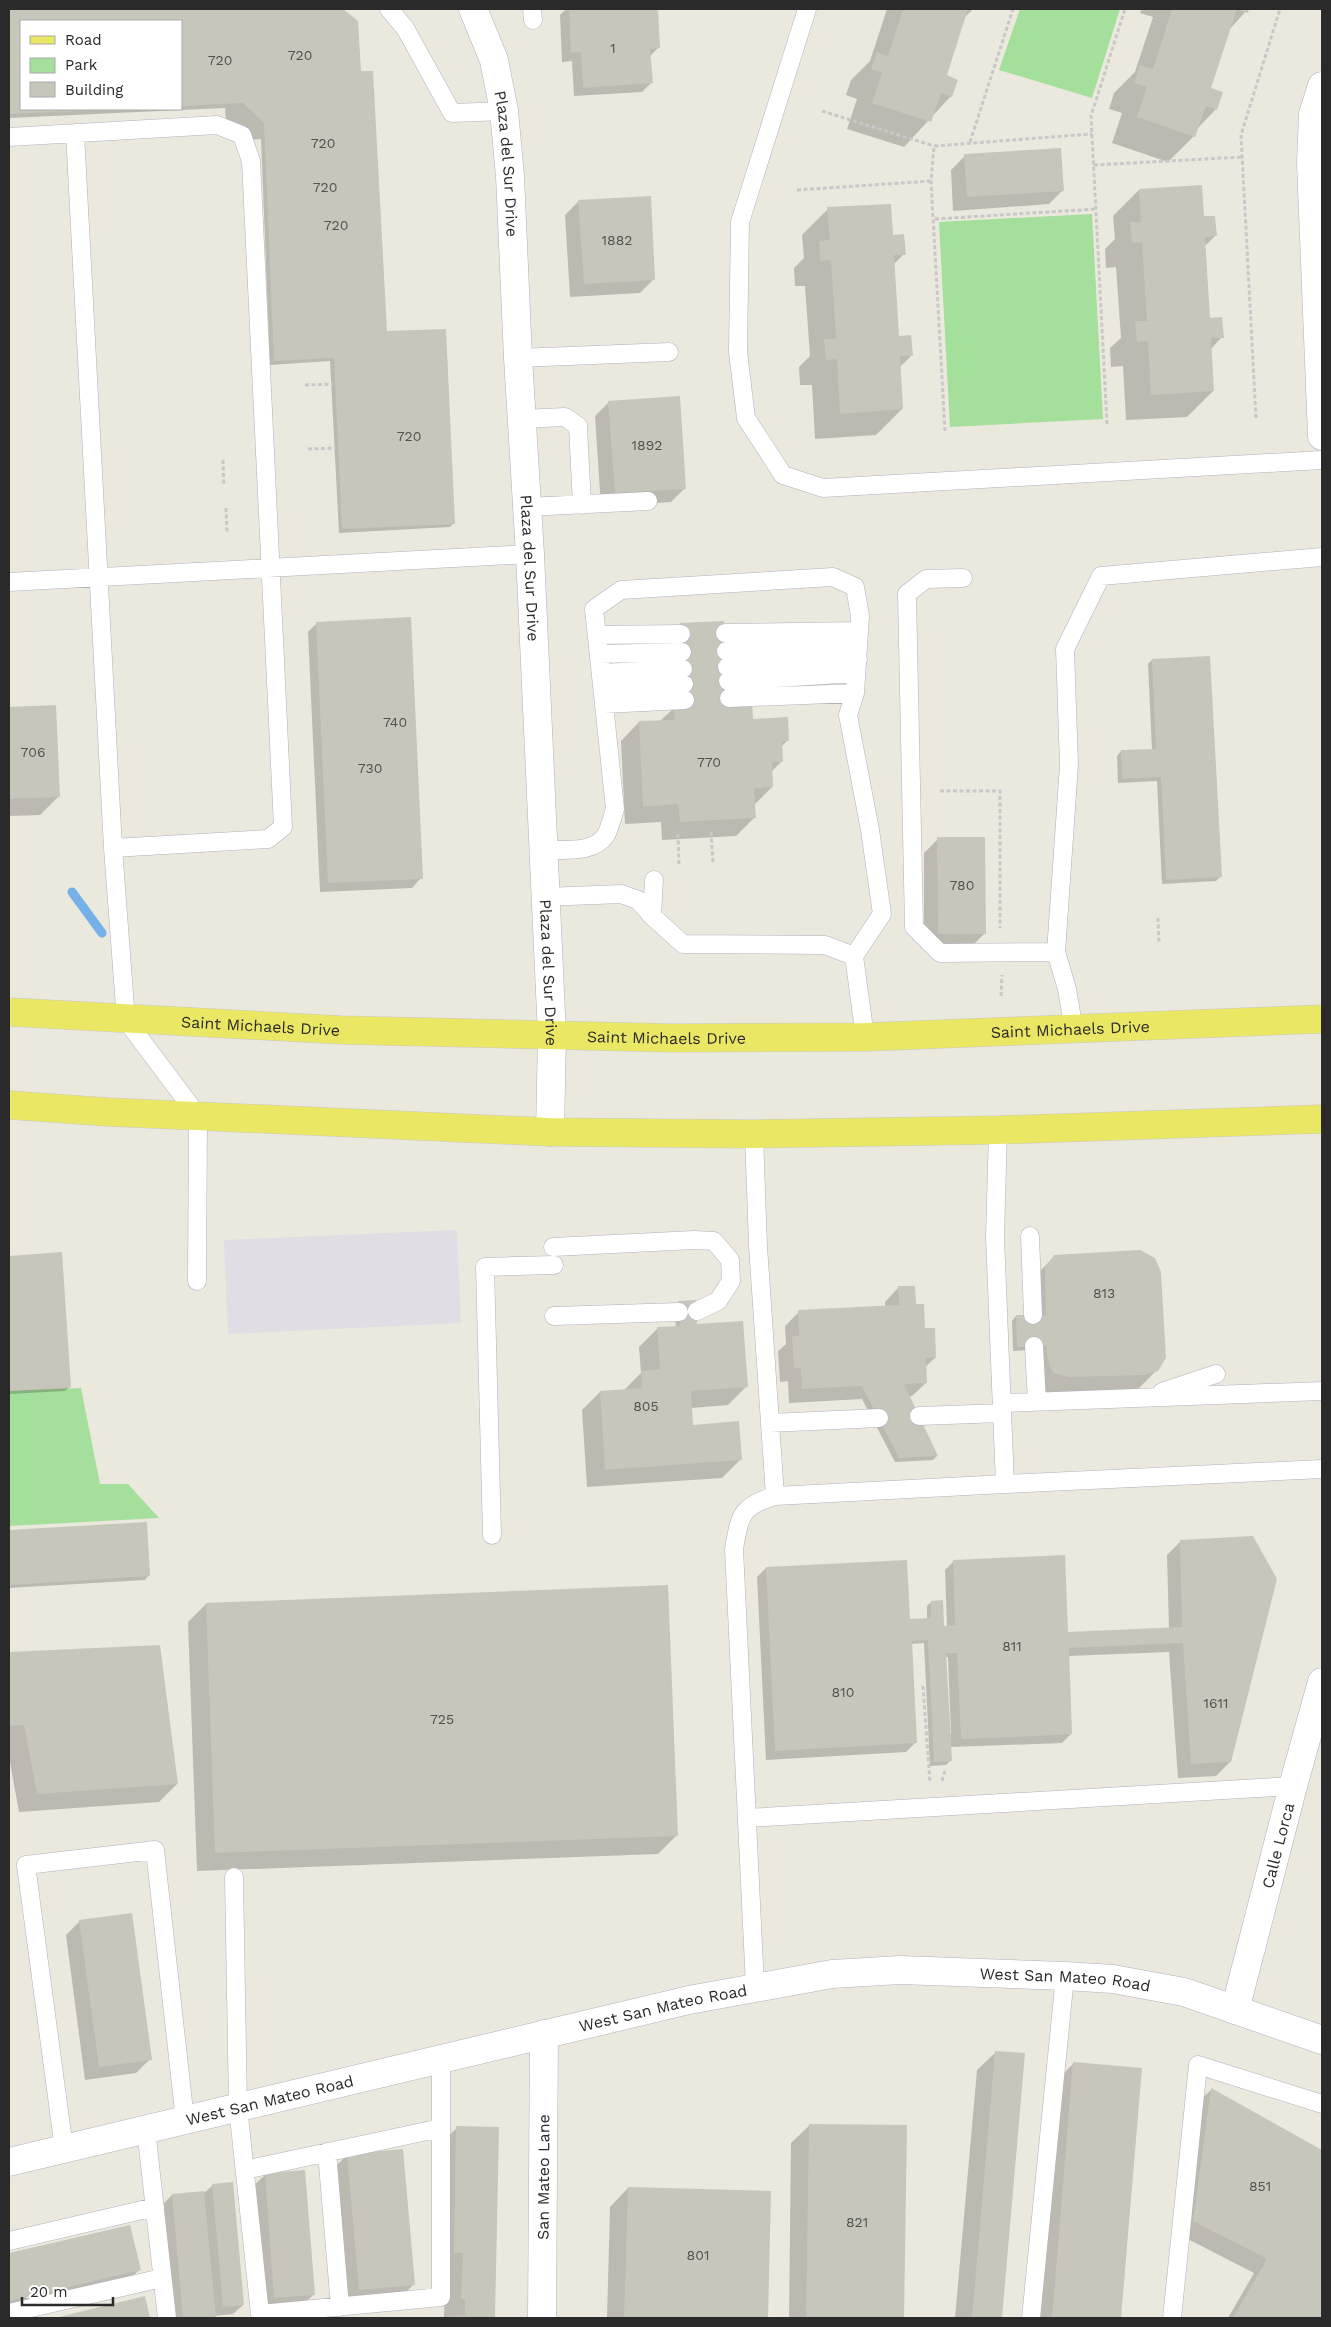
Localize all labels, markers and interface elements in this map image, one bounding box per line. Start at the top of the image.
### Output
legend [20,20,182,110]
text: Road [65,31,102,49]
house number: 1 [610,40,616,56]
house number: 720 [288,47,312,63]
house number: 720 [208,52,232,68]
text: Park [65,56,98,74]
text: Building [65,81,123,99]
street label: Plaza del Sur Drive [490,89,522,238]
house number: 720 [311,135,335,151]
house number: 720 [313,179,337,195]
house number: 720 [324,217,348,233]
house number: 1882 [602,232,632,248]
house number: 720 [397,428,421,444]
house number: 1892 [632,437,662,453]
street label: Plaza del Sur Drive [516,494,543,642]
house number: 740 [383,714,407,730]
house number: 706 [21,744,45,760]
house number: 770 [697,754,721,770]
house number: 730 [358,760,382,776]
house number: 780 [950,877,974,893]
street label: Plaza del Sur Drive [536,899,561,1046]
street label: Saint Michaels Drive [181,1012,341,1040]
street label: Saint Michaels Drive [990,1017,1150,1042]
street label: Saint Michaels Drive [587,1027,746,1048]
house number: 813 [1093,1285,1115,1301]
house number: 805 [633,1398,659,1414]
house number: 811 [1002,1638,1022,1654]
house number: 810 [832,1684,854,1700]
house number: 1611 [1204,1695,1228,1711]
house number: 725 [430,1711,454,1727]
street label: Calle Lorca [1258,1801,1298,1890]
street label: West San Mateo Road [979,1964,1152,1996]
street label: West San Mateo Road [577,1981,749,2036]
street label: West San Mateo Road [184,2071,356,2130]
street label: San Mateo Lane [534,2114,553,2240]
house number: 851 [1249,2178,1271,2194]
house number: 821 [846,2214,868,2230]
house number: 801 [687,2247,709,2263]
scale bar [22,2274,114,2306]
text: 20 m [30,2283,68,2301]

